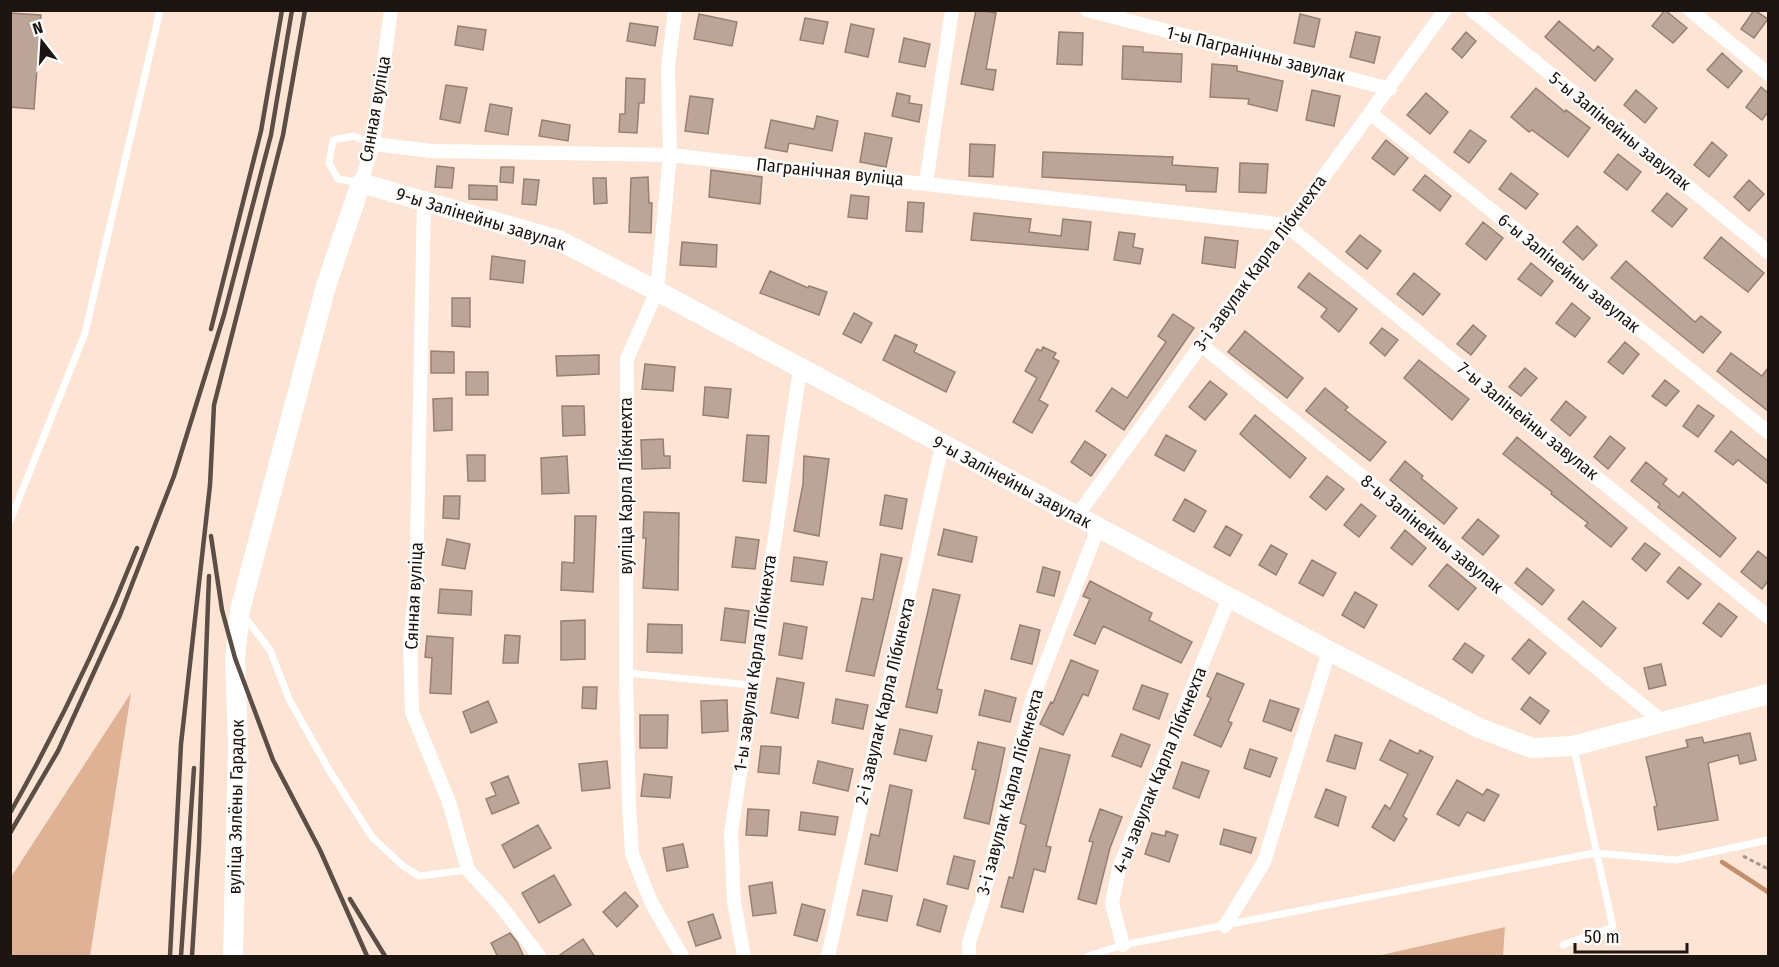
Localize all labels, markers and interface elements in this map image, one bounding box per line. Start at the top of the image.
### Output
north arrow [12,12,72,72]
text: N [30,18,45,39]
street label: 1-ы Пагранічны завулак [1164,21,1348,87]
street label: Сянная вуліца [355,54,395,164]
street label: 5-ы Залінейны завулак [1545,67,1696,195]
street label: Пагранічная вуліца [755,153,905,191]
street label: 3-і завулак Карла Лібкнехта [1189,171,1331,355]
street label: 9-ы Залінейны завулак [393,183,569,255]
street label: 6-ы Залінейны завулак [1493,209,1645,337]
street label: 7-ы Залінейны завулак [1453,357,1603,485]
street label: вуліца Карла Лібкнехта [615,397,637,575]
street label: 9-ы Залінейны завулак [929,431,1096,533]
street label: 8-ы Залінейны завулак [1356,470,1508,599]
street label: Сянная вуліца [400,541,428,650]
street label: 1-ы завулак Карла Лібкнехта [729,553,781,773]
street label: 2-і завулак Карла Лібкнехта [850,595,920,807]
street label: 4-ы завулак Карла Лібкнехта [1109,664,1212,876]
street label: 3-і завулак Карла Лібкнехта [972,687,1048,897]
street label: вуліца Зялёны Гарадок [223,719,249,895]
scale bar [1575,916,1688,954]
text: 50 m [1584,926,1620,948]

